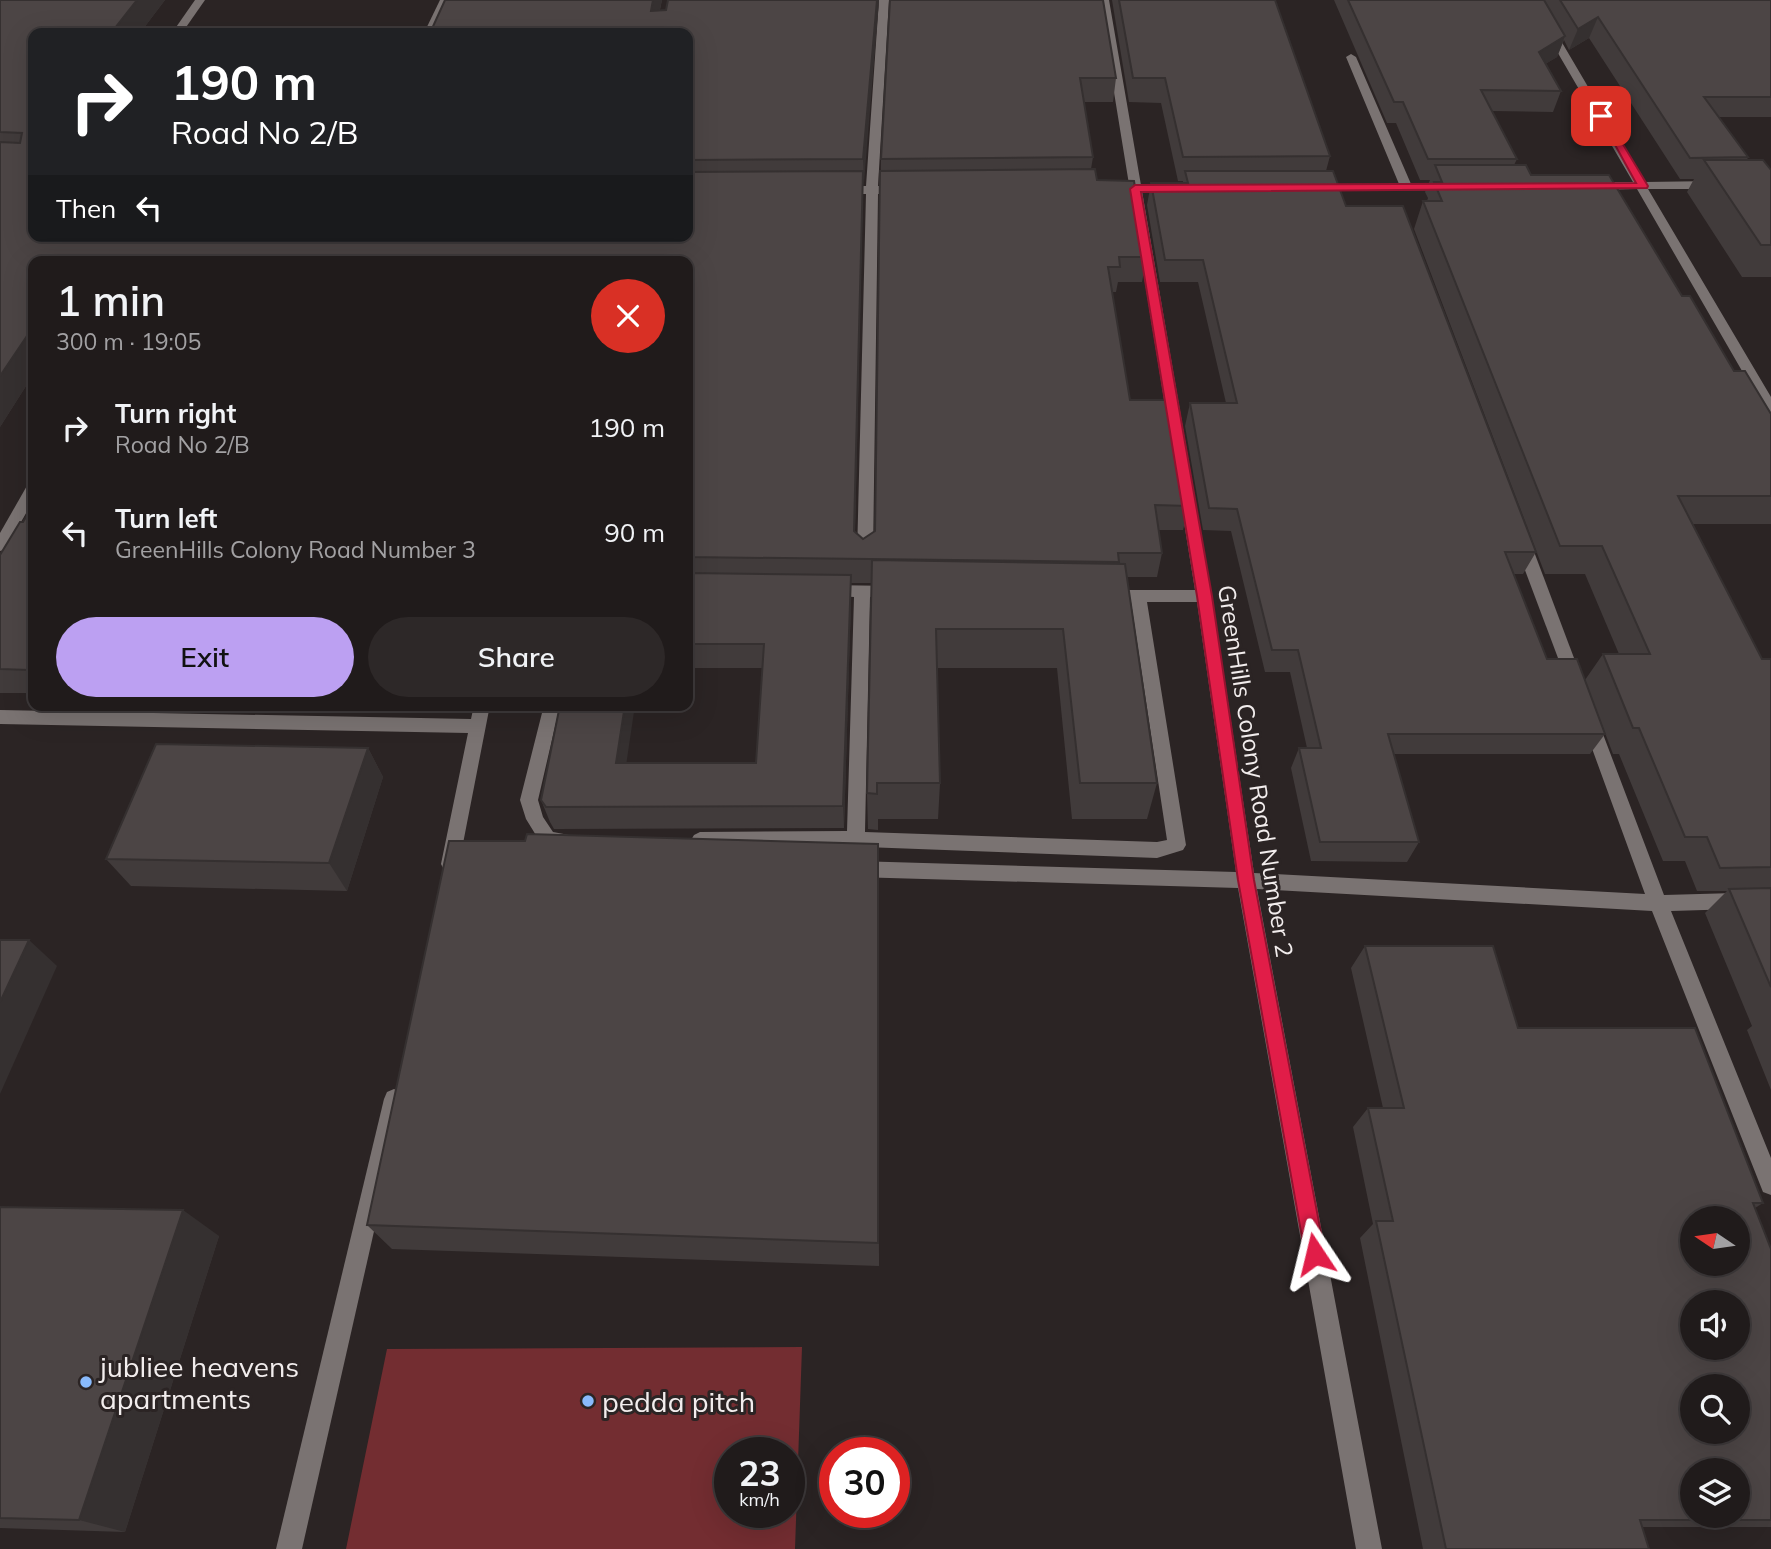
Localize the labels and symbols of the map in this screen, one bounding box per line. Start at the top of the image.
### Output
pin [1571,86,1631,146]
street label: GreenHills Colony Road Number 2 [1212,583,1300,959]
north arrow [1680,1206,1750,1276]
position arrow [1278,1217,1352,1291]
place label: jubliee heavens apartments [98,1349,299,1416]
marker: jubliee heavens apartments [78,1374,94,1390]
place label: pedda pitch [602,1384,755,1419]
marker: pedda pitch [580,1393,596,1409]
speed limit sign: 30 [819,1437,910,1528]

